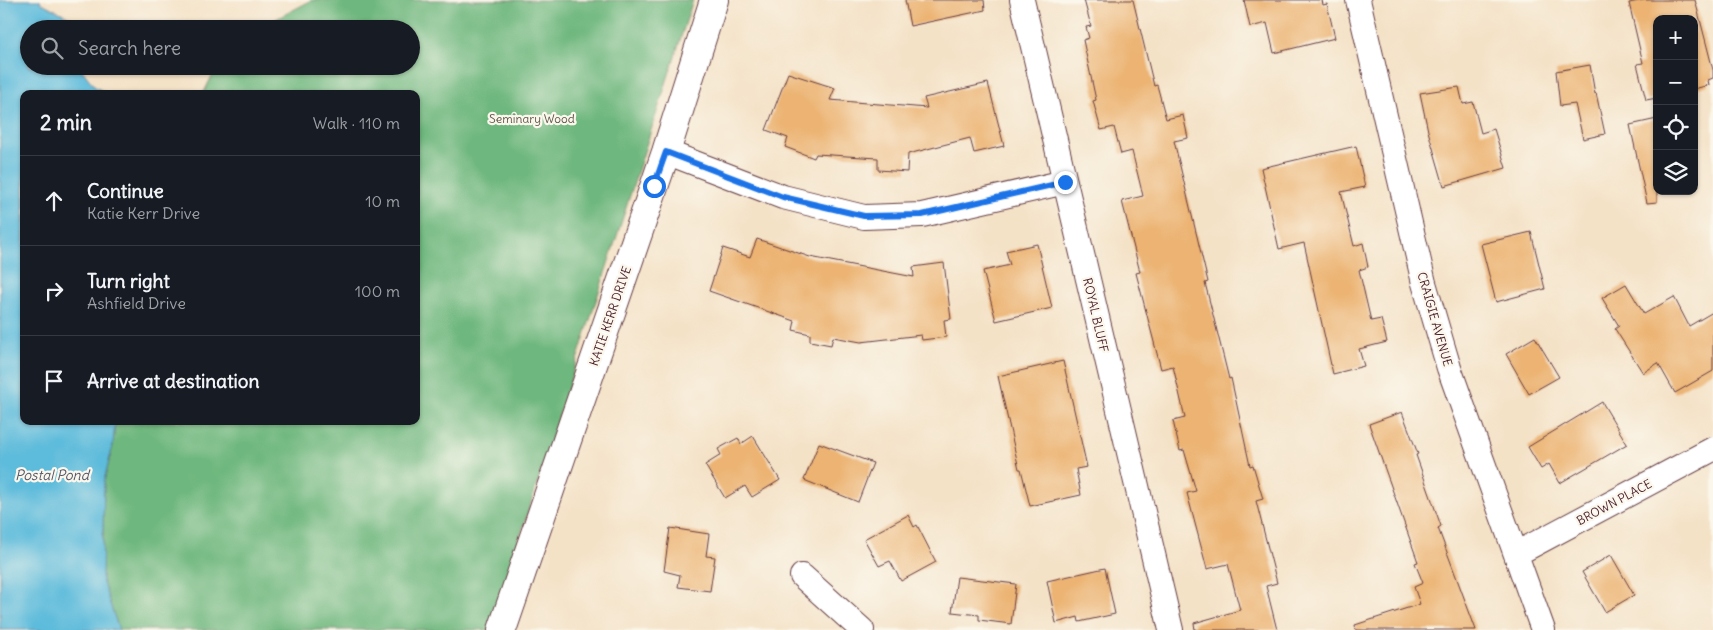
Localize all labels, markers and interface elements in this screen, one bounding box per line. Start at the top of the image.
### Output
map controls [1653,15,1698,195]
button: + [1653,15,1698,60]
search box [20,20,420,75]
icon: search [38,34,66,62]
text: Search here [78,36,181,60]
button: − [1653,60,1698,105]
button: locate [1653,105,1698,150]
text: 2 min [40,109,92,136]
park label: Seminary Wood [489,111,575,126]
text: Walk · 110 m [313,113,400,133]
button: layers [1653,150,1698,195]
route end [1054,171,1077,194]
route start [643,175,666,198]
text: Continue [87,179,164,203]
icon: ahead [40,187,68,215]
text: 10 m [365,191,400,211]
text: Katie Kerr Drive [87,203,200,223]
street label: KATIE KERR DRIVE [586,264,634,368]
text: Turn right [87,269,170,293]
street label: CRAIGIE AVENUE [1414,270,1456,368]
street label: ROYAL BLUFF [1080,276,1112,354]
icon: right [40,277,68,305]
text: 100 m [355,281,400,301]
text: Ashfield Drive [87,293,186,313]
icon: arrive [40,367,68,395]
text: Arrive at destination [87,369,260,393]
water label: Postal Pond [15,466,91,484]
street label: BROWN PLACE [1574,476,1654,528]

